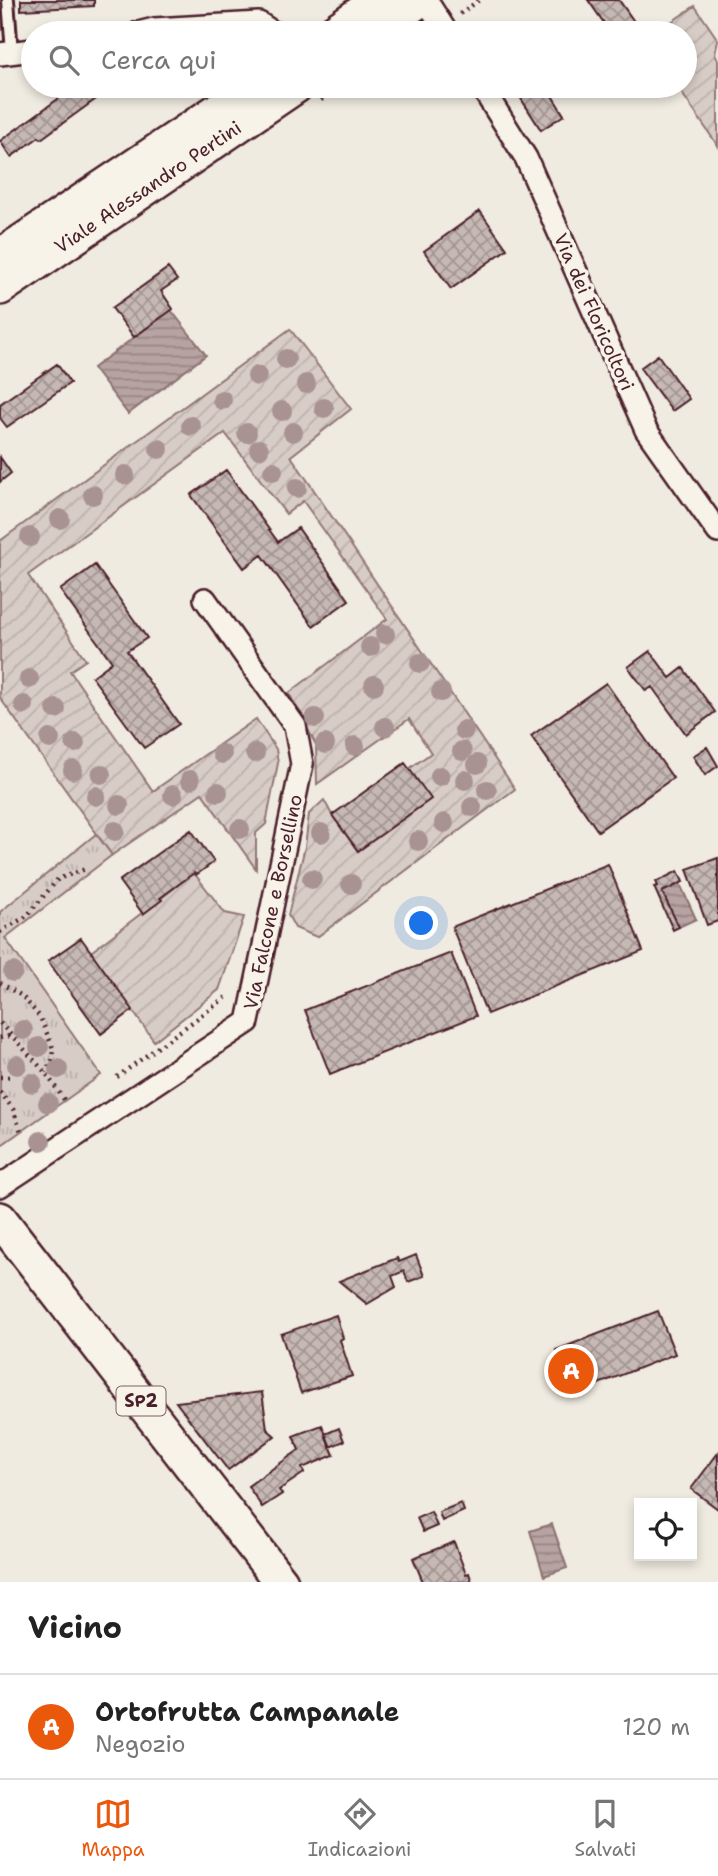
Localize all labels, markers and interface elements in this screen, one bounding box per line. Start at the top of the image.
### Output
search box [21,21,697,98]
icon: search [45,41,83,79]
text: Cerca qui [101,42,217,77]
street label: Viale Alessandro Pertini [50,115,246,259]
street label: Via dei Floricoltori [548,229,640,395]
street label: Via Falcone e Borsellino [238,792,308,1012]
your location [404,906,438,940]
pin: A [548,1345,594,1397]
road number: SP2 [116,1386,166,1416]
map controls [634,1498,697,1561]
button: locate [634,1498,697,1561]
text: Vicino [28,1607,122,1648]
text: Ortofrutta Campanale [95,1694,399,1729]
text: A [42,1712,60,1742]
text: 120 m [622,1712,690,1742]
text: Negozio [95,1729,186,1759]
tab: Mappa [81,1795,145,1862]
tab: Indicazioni [308,1795,412,1862]
tab: Salvati [574,1795,637,1862]

